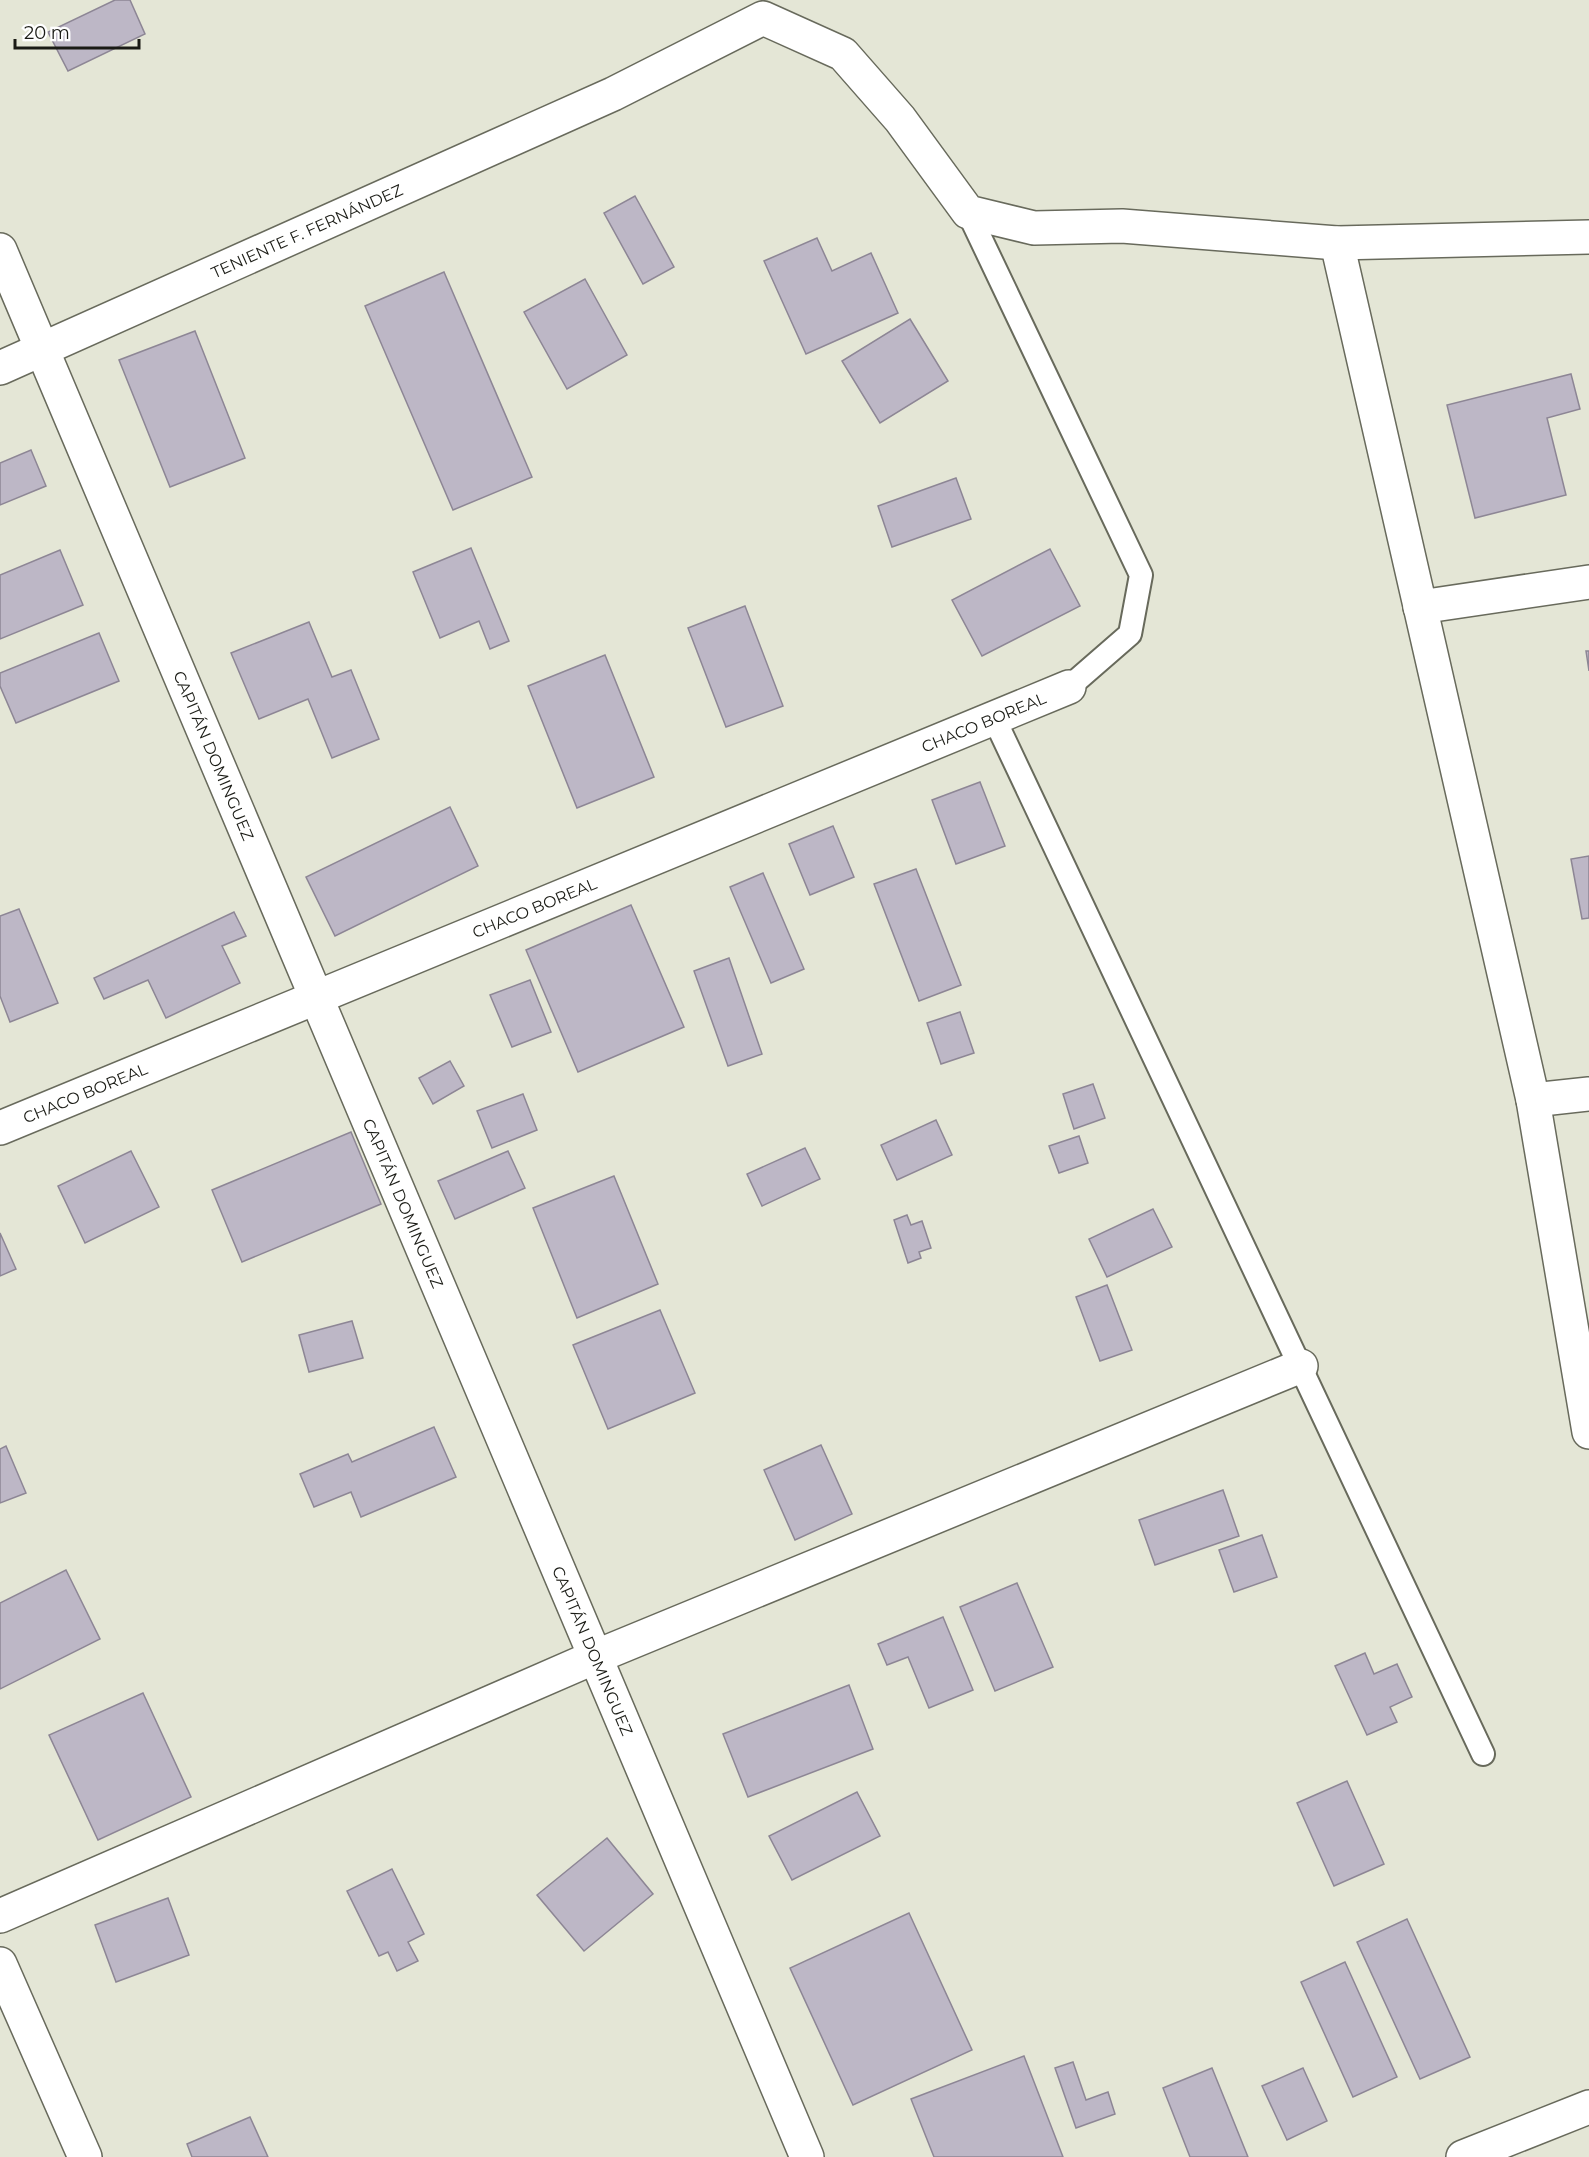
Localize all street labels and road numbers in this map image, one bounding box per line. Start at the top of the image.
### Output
street label: TENIENTE F. FERNÁNDEZ [208,180,405,282]
street label: CAPITÁN DOMINGUEZ [170,668,258,843]
street label: CHACO BOREAL [919,688,1049,756]
street label: CHACO BOREAL [469,873,600,942]
street label: CHACO BOREAL [20,1059,151,1127]
street label: CAPITÁN DOMINGUEZ [359,1116,448,1291]
street label: CAPITÁN DOMINGUEZ [549,1563,637,1738]

